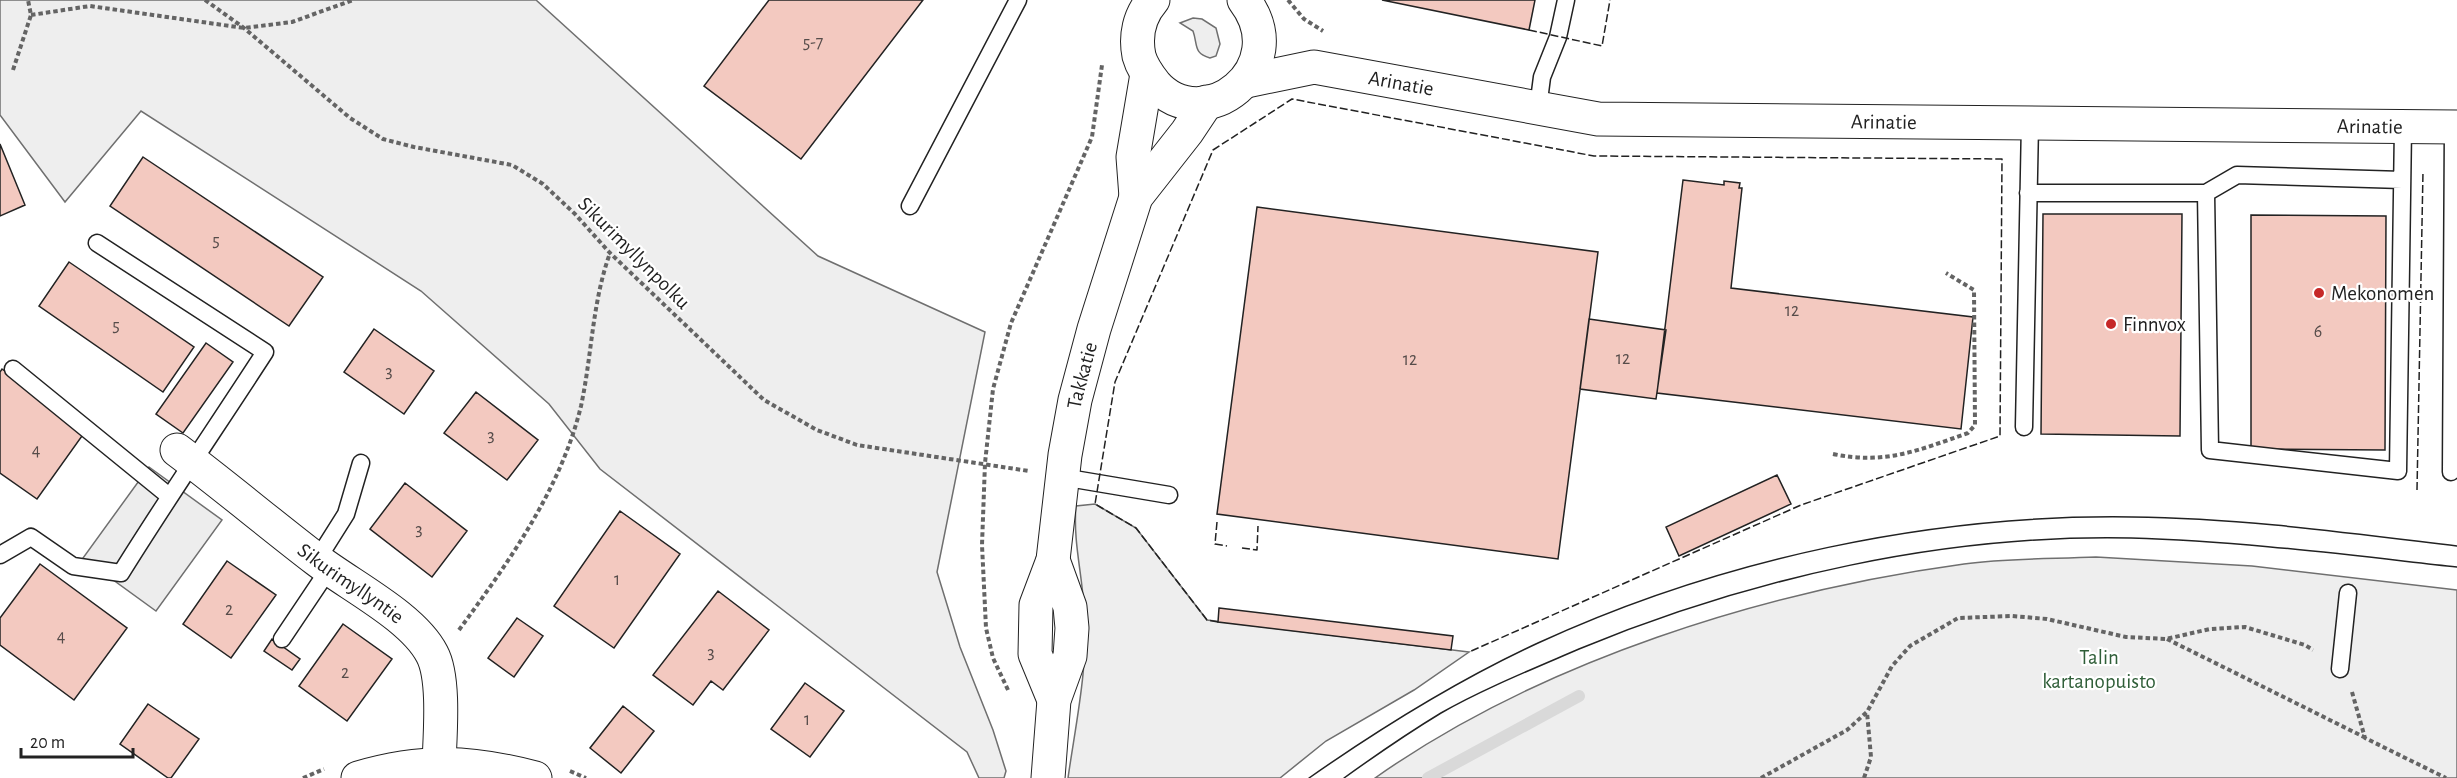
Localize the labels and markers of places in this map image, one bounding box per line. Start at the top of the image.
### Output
place label: Mekonomen [2331,283,2434,304]
marker: Mekonomen [2312,286,2326,300]
place label: Finnvox [2123,314,2186,335]
marker: Finnvox [2104,317,2118,331]

